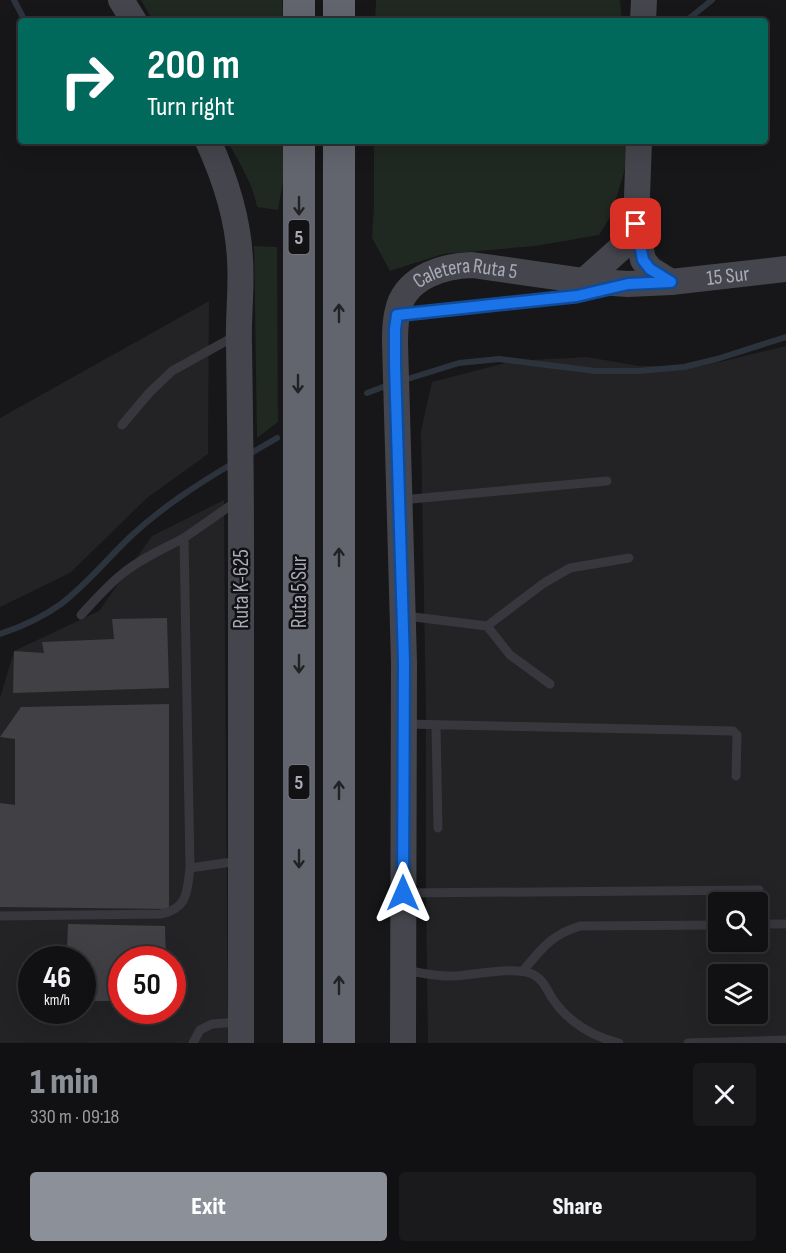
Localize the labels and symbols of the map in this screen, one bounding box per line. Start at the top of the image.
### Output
one-way arrow [293,196,305,216]
pin [610,198,661,249]
road number: 5 [288,220,310,254]
street label: Caletera Ruta 5 [408,253,519,294]
street label: 15 Sur [705,261,751,291]
one-way arrow [333,303,345,323]
one-way arrow [292,373,304,393]
one-way arrow [333,548,345,568]
street label: Ruta K-625 [229,549,254,629]
street label: Ruta 5 Sur [287,556,312,628]
one-way arrow [293,653,305,673]
road number: 5 [288,765,310,799]
one-way arrow [333,780,345,800]
one-way arrow [293,848,305,868]
position arrow [371,861,435,925]
speed limit sign: 50 [108,946,186,1024]
one-way arrow [333,975,345,995]

